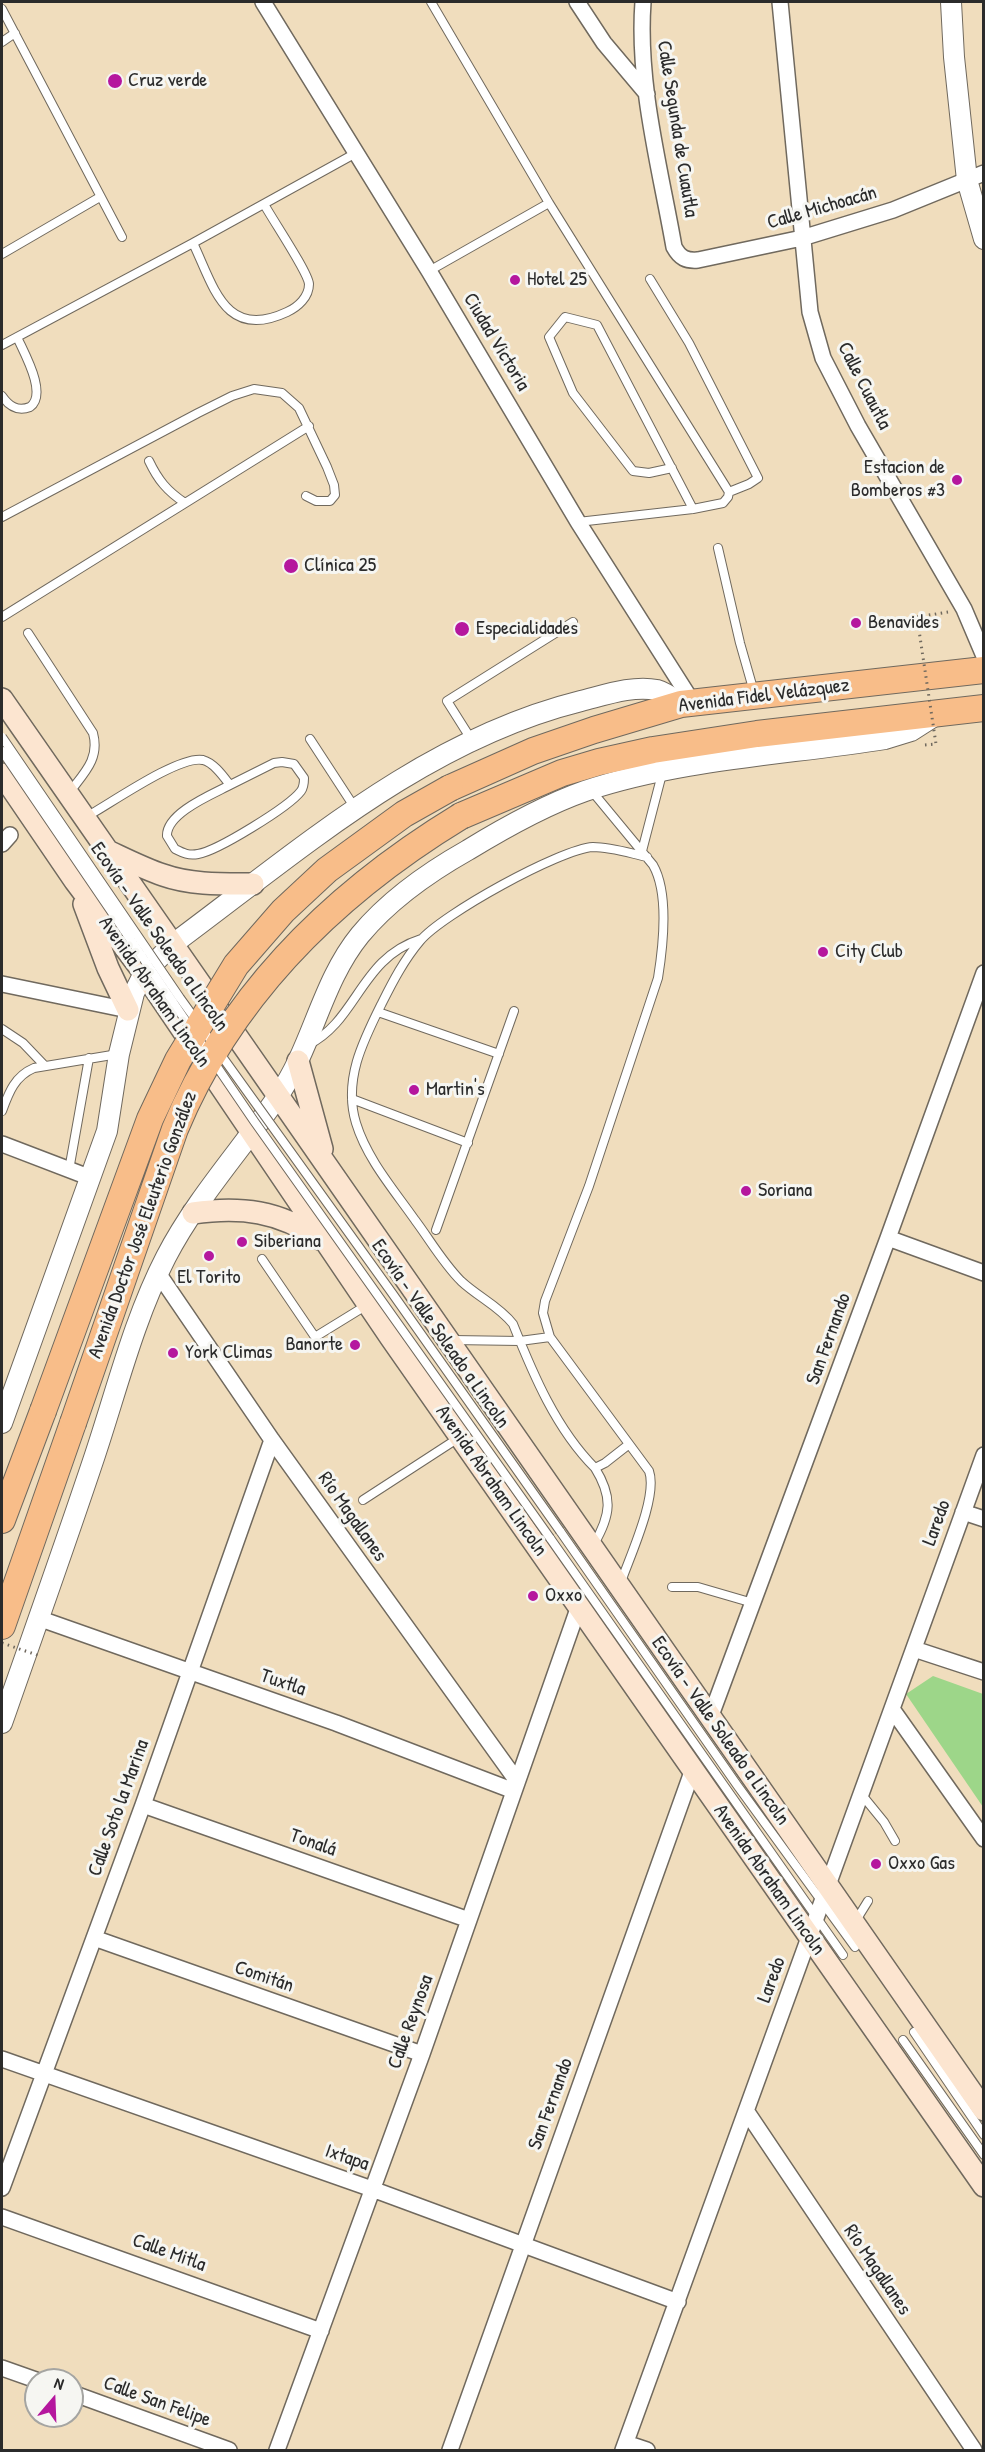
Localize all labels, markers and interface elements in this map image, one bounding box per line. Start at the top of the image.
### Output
street label: Calle Segunda de Cuautla [651,39,703,219]
place label: Cruz verde [128,69,207,93]
marker: Cruz verde [106,72,124,90]
street label: Calle Michoacán [764,181,880,235]
place label: Hotel 25 [527,268,587,292]
marker: Hotel 25 [508,273,522,287]
street label: Ciudad Victoria [457,289,535,395]
street label: Calle Cuautla [832,338,896,434]
place label: Estacion de Bomberos #3 [851,456,945,503]
marker: Estacion de Bomberos #3 [950,473,964,487]
place label: Clínica 25 [304,554,376,578]
marker: Clínica 25 [282,557,300,575]
place label: Benavides [868,611,939,635]
marker: Benavides [849,616,863,630]
place label: Especialidades [476,617,578,641]
marker: Especialidades [453,620,471,638]
street label: Avenida Fidel Velázquez [677,674,851,718]
street label: Ecovía - Valle Soleado a Lincoln [85,838,233,1036]
street label: Avenida Abraham Lincoln [93,912,215,1072]
place label: City Club [835,940,903,964]
marker: City Club [816,945,830,959]
place label: Martin's [426,1078,485,1102]
marker: Martin's [407,1083,421,1097]
street label: Avenida Doctor José Eleuterio González [83,1088,203,1362]
place label: Soriana [758,1179,812,1203]
marker: Soriana [739,1184,753,1198]
place label: Siberiana [254,1230,321,1254]
marker: Siberiana [235,1235,249,1249]
street label: Ecovía - Valle Soleado a Lincoln [366,1235,514,1433]
marker: El Torito [202,1249,216,1263]
place label: El Torito [177,1266,241,1290]
street label: San Fernando [801,1290,857,1388]
place label: Banorte [285,1333,343,1357]
marker: Banorte [348,1338,362,1352]
place label: York Climas [185,1341,272,1365]
marker: York Climas [166,1346,180,1360]
street label: Avenida Abraham Lincoln [430,1401,552,1561]
street label: Río Magallanes [312,1468,392,1566]
street label: Laredo [918,1497,956,1549]
place label: Oxxo [545,1584,582,1608]
marker: Oxxo [526,1589,540,1603]
street label: Ecovía - Valle Soleado a Lincoln [646,1632,794,1830]
street label: Tuxtla [257,1664,309,1702]
street label: Calle Soto la Marina [83,1737,155,1879]
street label: Avenida Abraham Lincoln [708,1800,830,1960]
street label: Tonalá [287,1824,339,1862]
place label: Oxxo Gas [888,1852,955,1876]
marker: Oxxo Gas [869,1857,883,1871]
street label: Laredo [753,1954,791,2006]
street label: Comitán [231,1956,297,1998]
street label: Calle Reynosa [383,1972,439,2072]
street label: San Fernando [523,2055,579,2153]
street label: Ixtapa [322,2139,372,2177]
street label: Río Magallanes [838,2220,916,2320]
street label: Calle Mitla [129,2229,209,2277]
north arrow [24,2368,84,2428]
text: N [52,2371,67,2395]
street label: Calle San Felipe [100,2371,214,2433]

